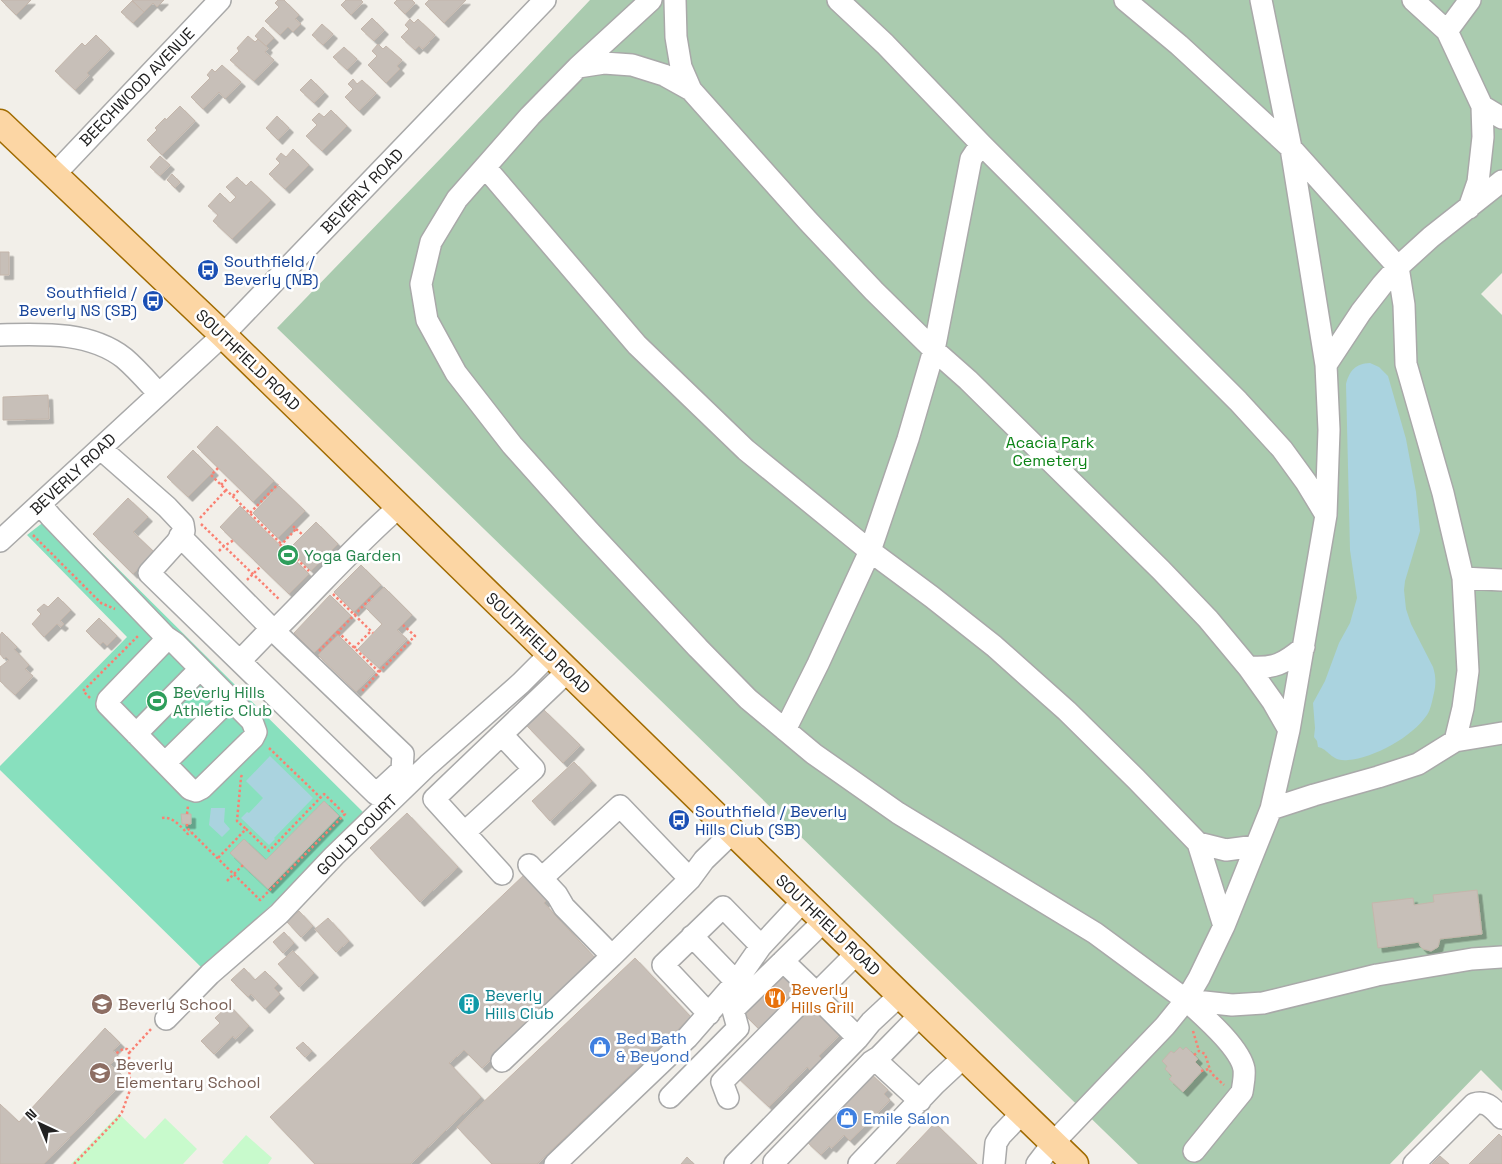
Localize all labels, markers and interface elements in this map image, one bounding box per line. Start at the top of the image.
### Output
street label: BEECHWOOD AVENUE [75,23,199,151]
street label: BEVERLY ROAD [316,144,408,238]
place label: Southfield / Beverly (NB) [224,251,319,290]
bus stop icon: Southfield / Beverly (NB) [196,258,220,282]
place label: Southfield / Beverly NS (SB) [19,282,137,321]
bus stop icon: Southfield / Beverly NS (SB) [141,289,165,313]
street label: SOUTHFIELD ROAD [191,305,305,415]
street label: BEVERLY ROAD [25,429,121,519]
park label: Acacia Park Cemetery [1006,432,1095,471]
sports icon: Yoga Garden [276,543,300,567]
place label: Yoga Garden [304,545,401,566]
street label: SOUTHFIELD ROAD [481,588,595,698]
place label: Beverly Hills Athletic Club [173,682,272,721]
sports icon: Beverly Hills Athletic Club [145,689,169,713]
street label: GOULD COURT [312,790,402,880]
place label: Southfield / Beverly Hills Club (SB) [695,801,847,840]
bus stop icon: Southfield / Beverly Hills Club (SB) [667,808,691,832]
street label: SOUTHFIELD ROAD [771,870,885,980]
place label: Beverly Hills Grill [791,979,854,1018]
place label: Beverly Hills Club [485,985,554,1024]
restaurant icon: Beverly Hills Grill [763,986,787,1010]
school or university icon: Beverly School [90,992,114,1016]
building icon: Beverly Hills Club [457,992,481,1016]
place label: Beverly School [118,994,232,1015]
place label: Bed Bath & Beyond [616,1028,690,1067]
shop icon: Bed Bath & Beyond [588,1035,612,1059]
place label: Beverly Elementary School [116,1054,261,1093]
school or university icon: Beverly Elementary School [88,1061,112,1085]
north arrow [15,1099,65,1149]
text: N [21,1105,41,1124]
shop icon: Emile Salon [835,1106,859,1130]
place label: Emile Salon [863,1108,950,1129]

